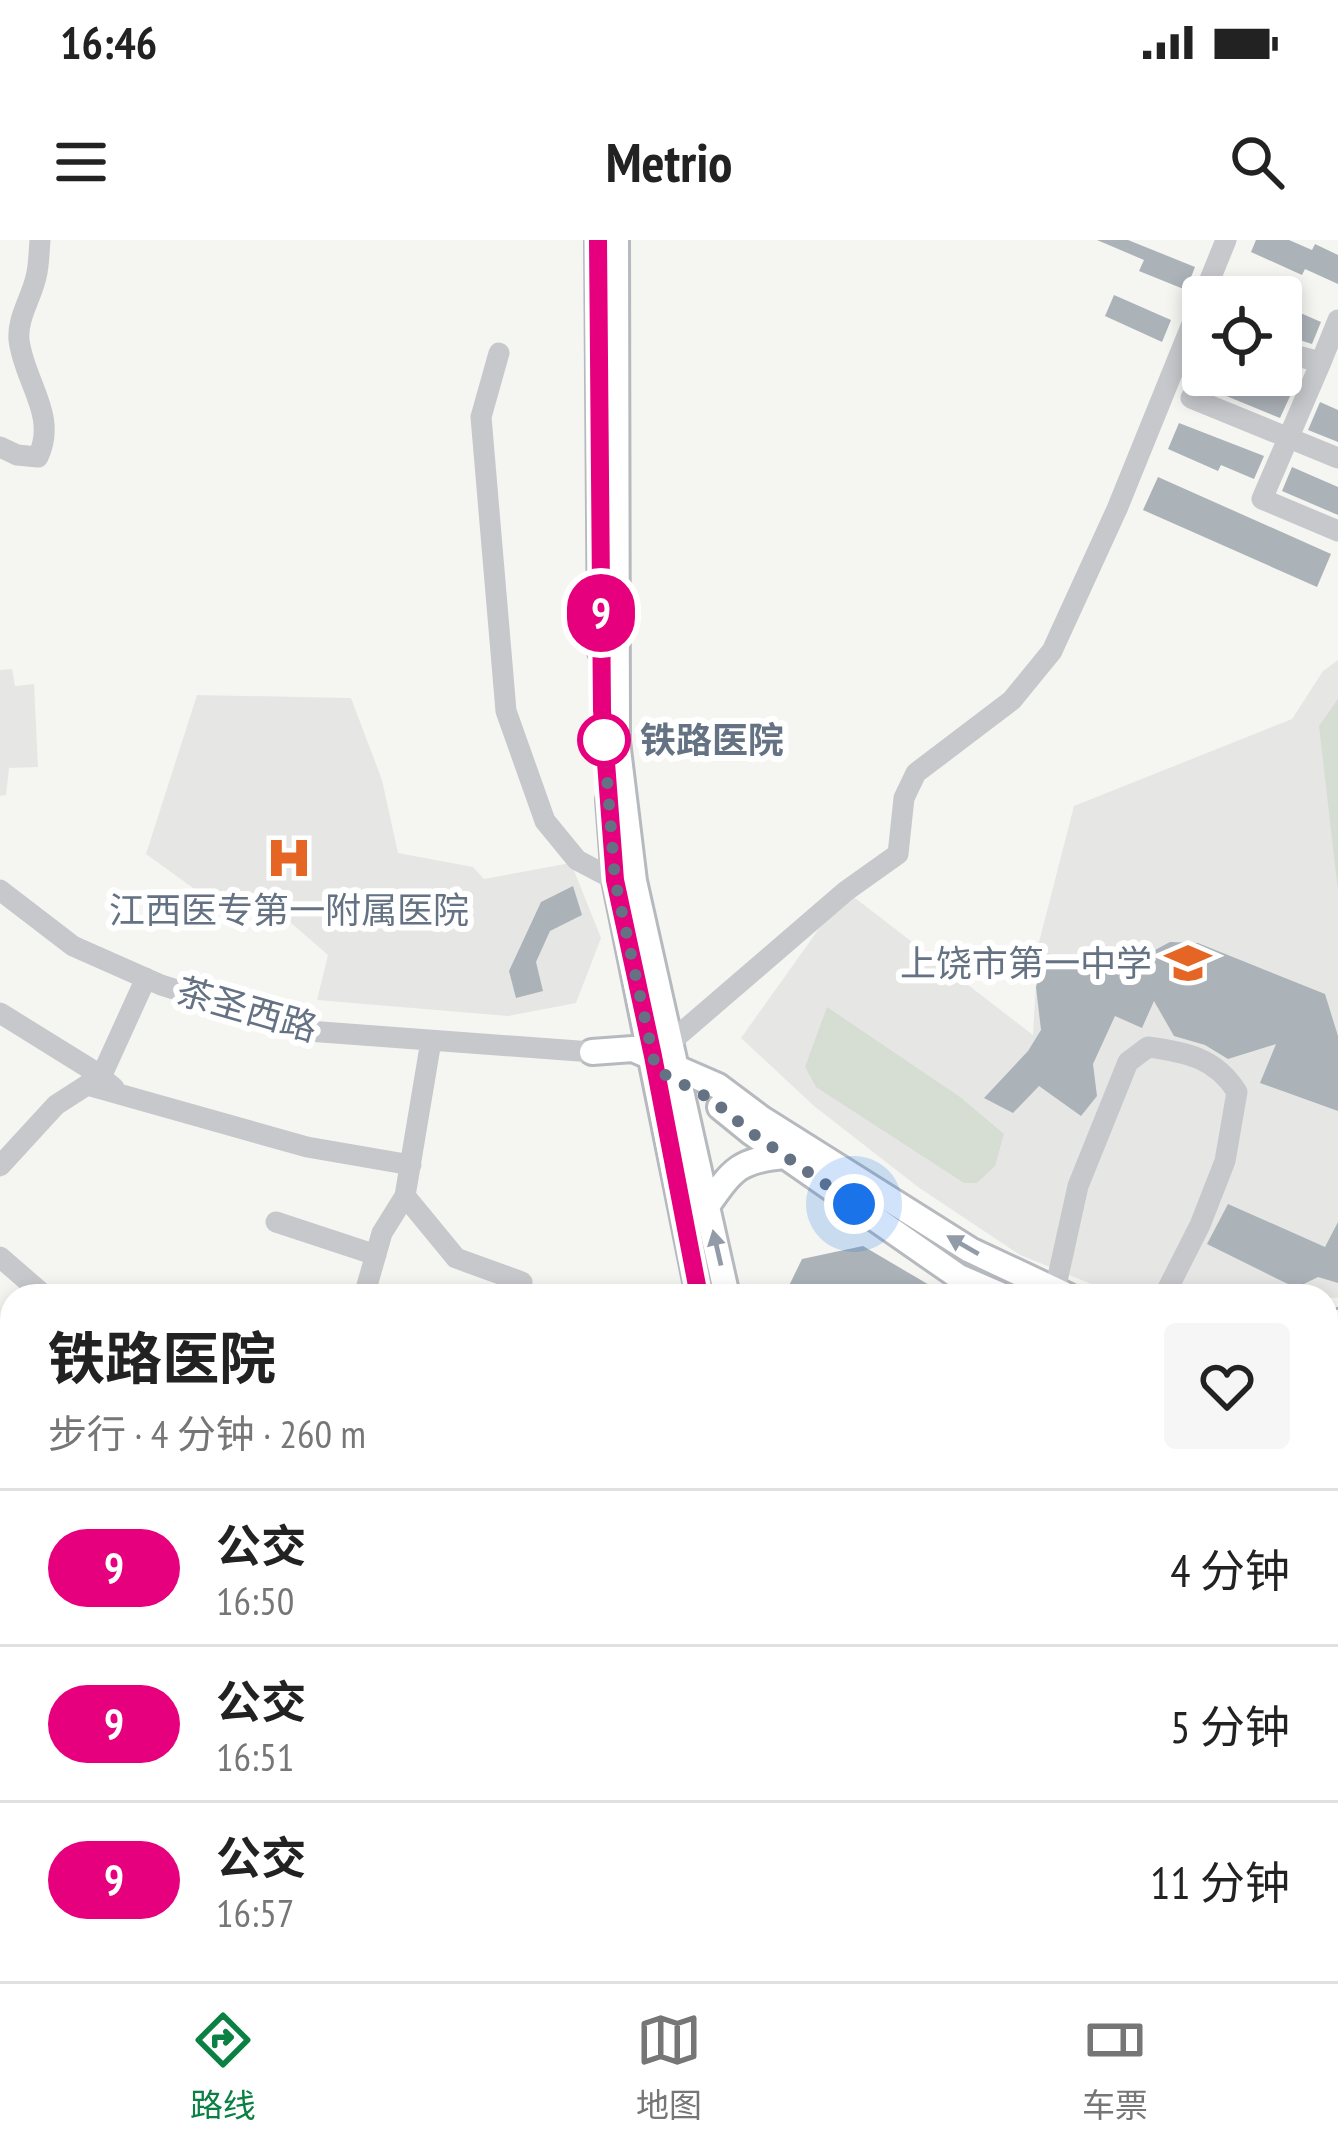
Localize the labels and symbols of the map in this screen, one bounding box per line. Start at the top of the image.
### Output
line badge: 9 [562,574,640,652]
marker: 铁路医院 [579,715,629,765]
place label: 铁路医院 [640,716,784,763]
hospital icon: 江西医专第一附属医院 [264,833,314,883]
place label: 江西医专第一附属医院 [109,886,469,933]
school or university icon: 上饶市第一中学 [1163,938,1213,988]
place label: 上饶市第一中学 [900,939,1152,986]
street label: 茶圣西路 [171,966,323,1051]
your location [824,1174,884,1234]
one-way arrow [707,1230,726,1267]
one-way arrow [946,1235,980,1256]

